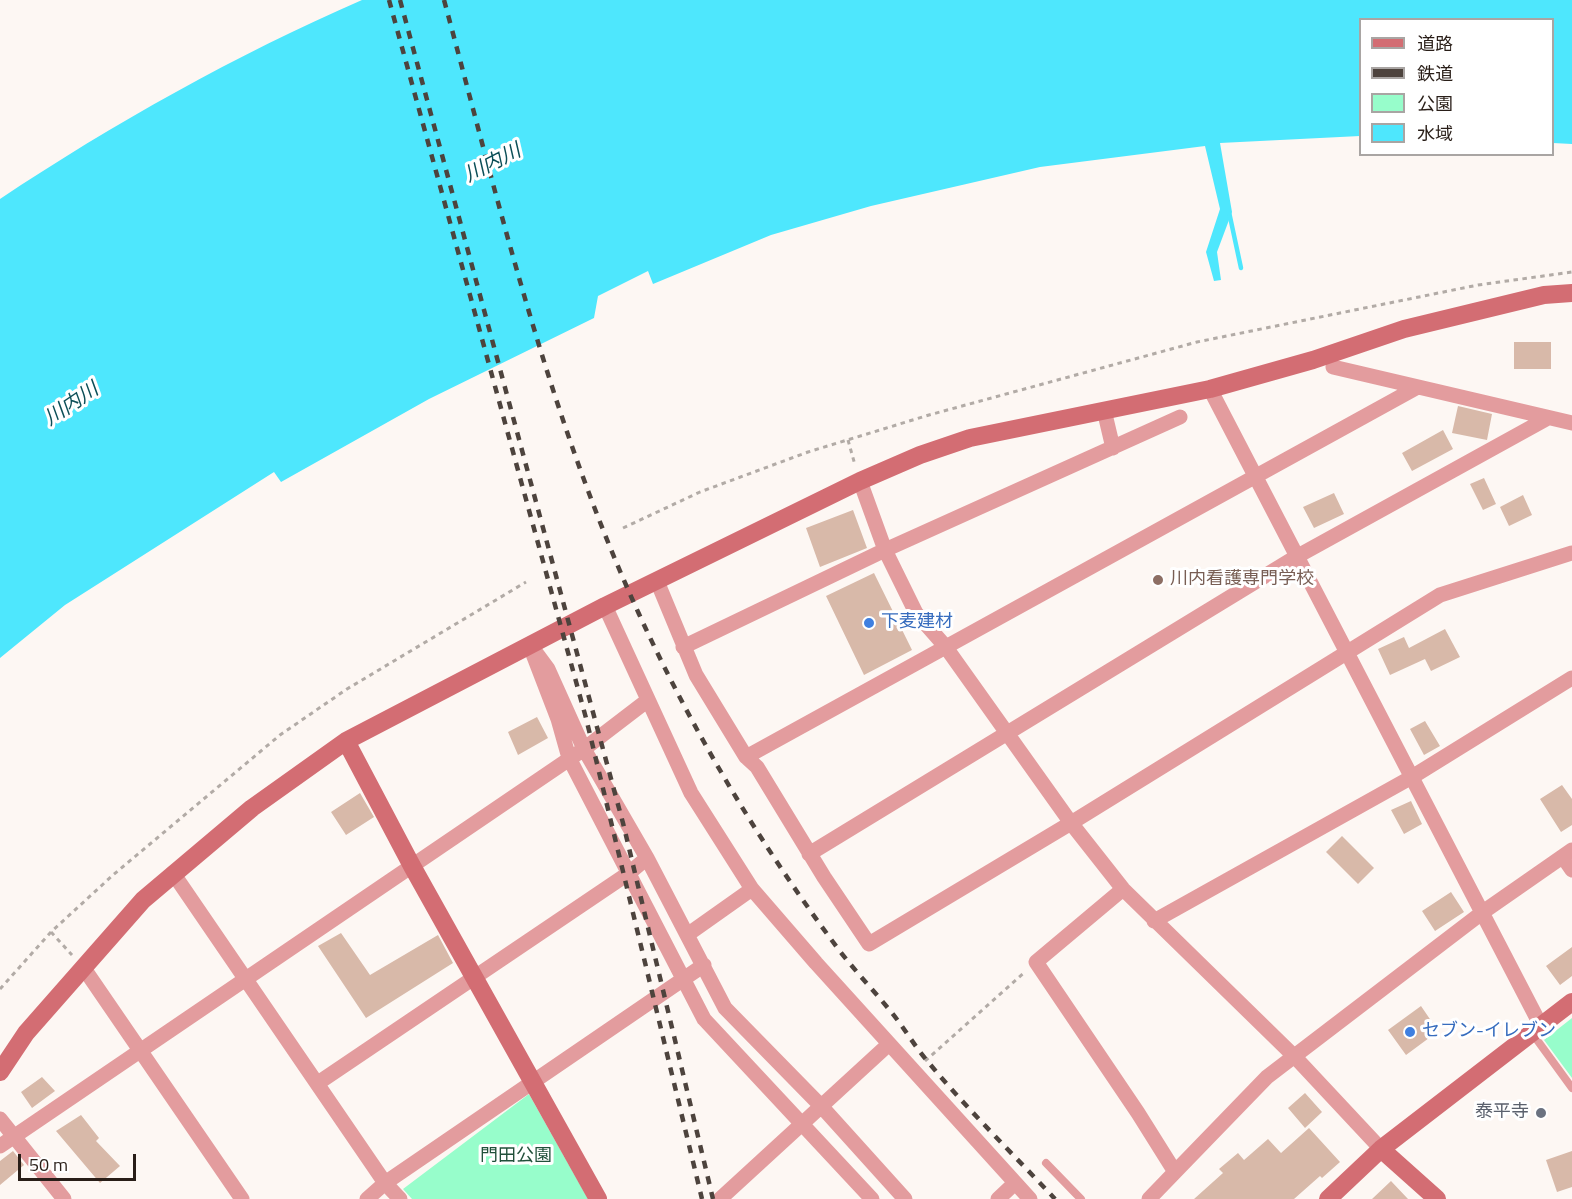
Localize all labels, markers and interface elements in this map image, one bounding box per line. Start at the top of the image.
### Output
legend [1359,18,1554,156]
text: 道路 [1417,30,1453,57]
text: 鉄道 [1417,60,1453,87]
text: 公園 [1417,90,1453,117]
text: 水域 [1417,120,1453,147]
water label: 川内川 [461,140,525,188]
water label: 川内川 [40,378,104,432]
place label: 川内看護専門学校 [1170,569,1314,591]
marker: 川内看護専門学校 [1151,573,1165,587]
place label: 下麦建材 [881,612,953,634]
marker: 下麦建材 [862,616,876,630]
place label: セブン-イレブン [1422,1021,1556,1043]
marker: セブン-イレブン [1403,1025,1417,1039]
place label: 泰平寺 [1475,1102,1529,1124]
marker: 泰平寺 [1534,1106,1548,1120]
scale bar [21,1142,140,1180]
park label: 門田公園 [480,1146,552,1168]
text: 50 m [29,1151,68,1178]

